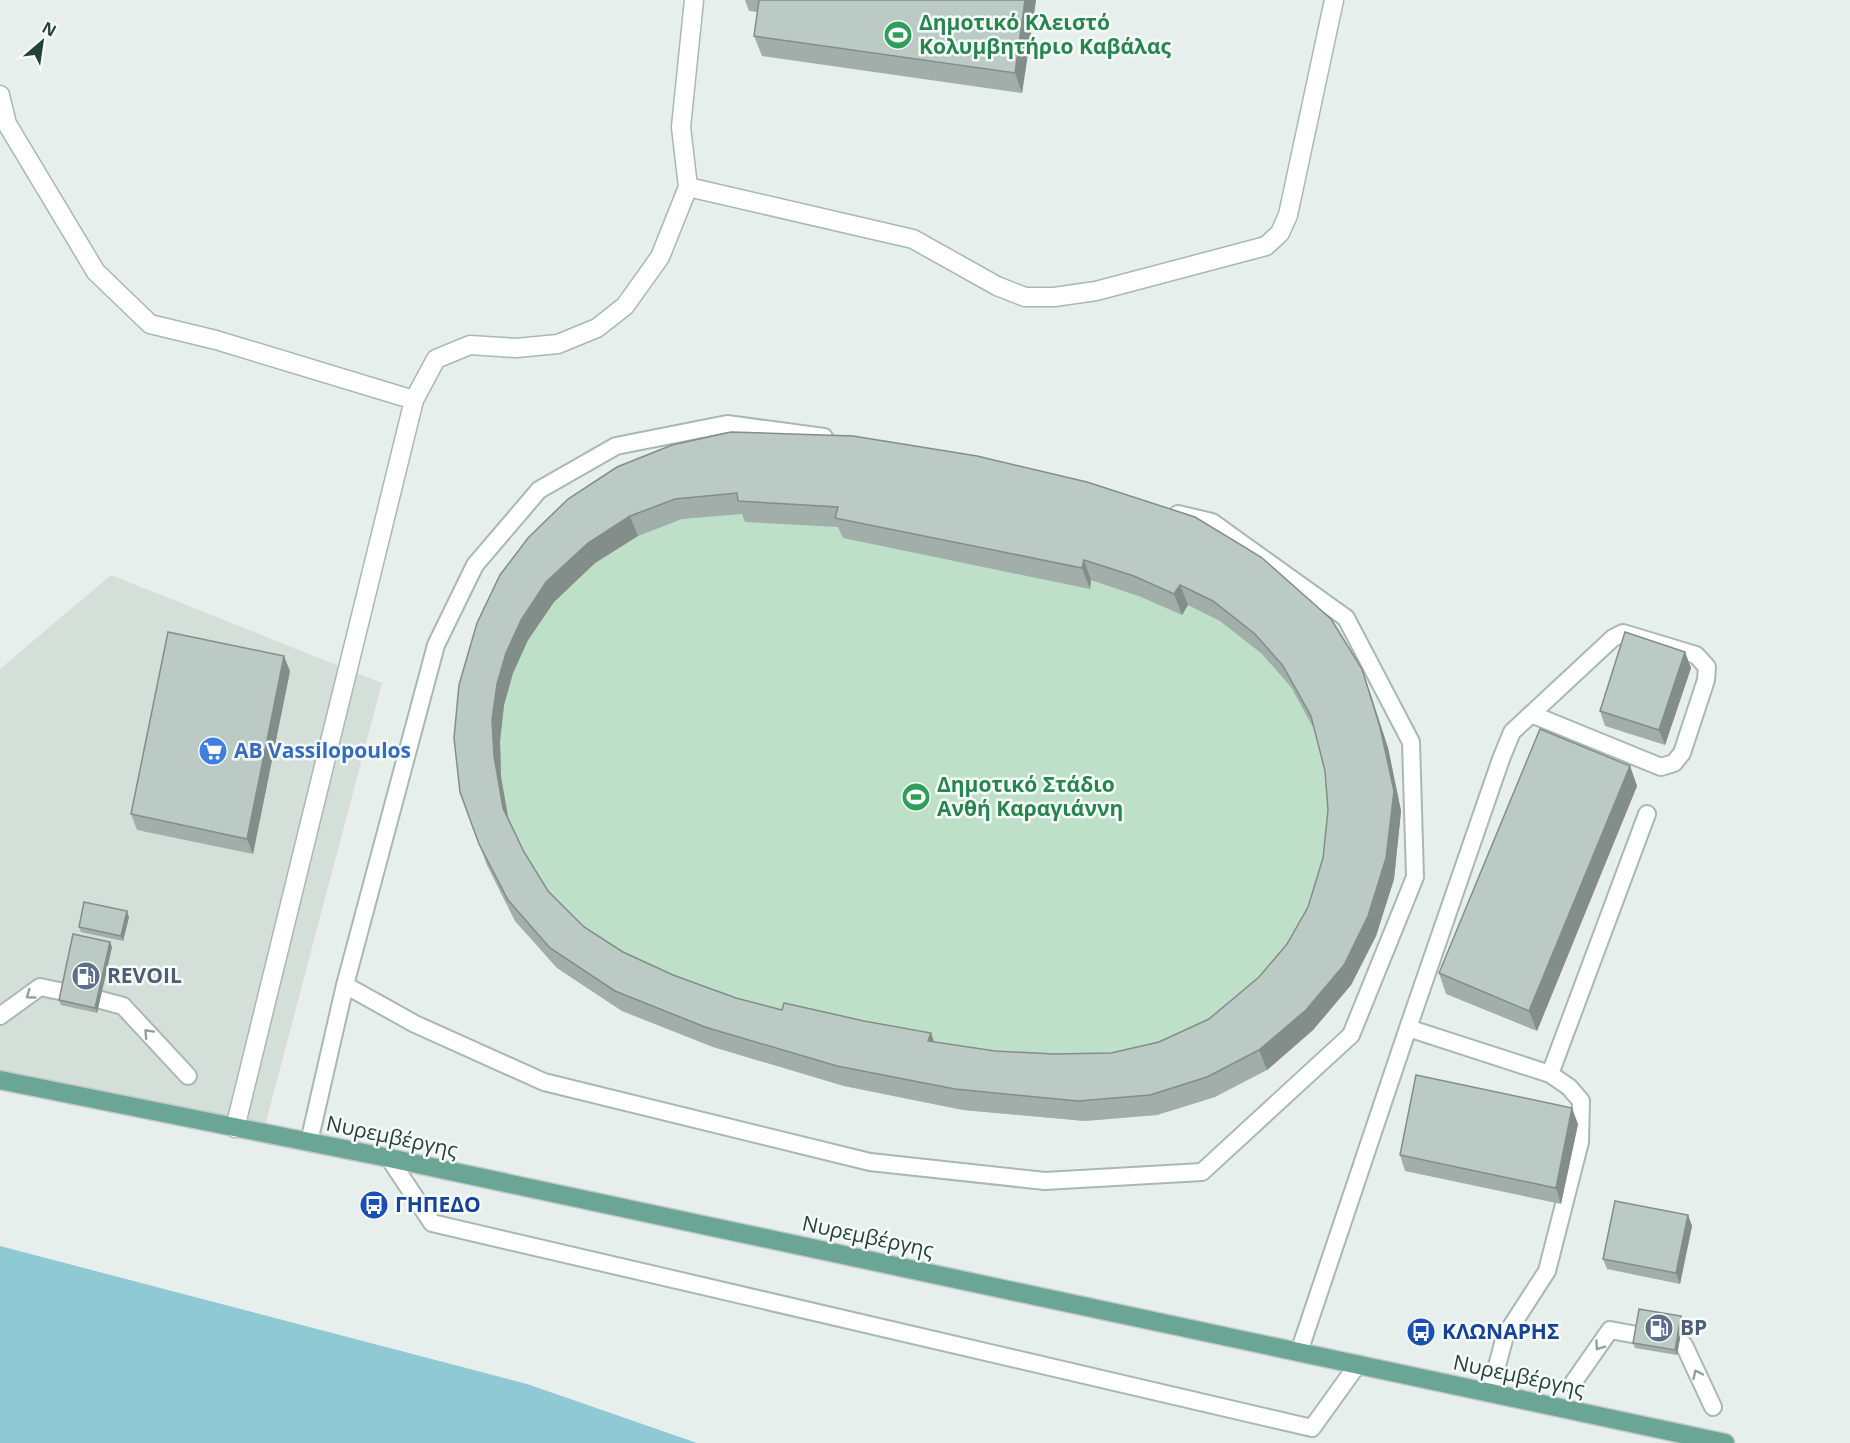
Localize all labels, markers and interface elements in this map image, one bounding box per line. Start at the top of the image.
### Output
place label: Δημοτικό Κλειστό Κολυμβητήριο Καβάλας [919,8,1172,60]
north arrow [12,12,72,72]
text: N [38,16,60,42]
sports icon: Δημοτικό Κλειστό Κολυμβητήριο Καβάλας [882,19,914,51]
supermarket icon: AB Vassilopoulos [197,735,229,767]
place label: AB Vassilopoulos [234,736,411,764]
place label: Δημοτικό Στάδιο Ανθή Καραγιάννη [937,770,1123,822]
sports icon: Δημοτικό Στάδιο Ανθή Καραγιάννη [900,781,932,813]
fuel station icon: REVOIL [70,960,102,992]
place label: REVOIL [107,961,182,989]
one-way arrow [25,987,36,998]
one-way arrow [144,1029,155,1040]
street label: Νυρεμβέργης [324,1108,461,1164]
bus stop icon: ΓΗΠΕΔΟ [358,1189,390,1221]
place label: ΓΗΠΕΔΟ [395,1190,481,1218]
street label: Νυρεμβέργης [800,1208,937,1264]
fuel station icon: BP [1643,1312,1675,1344]
place label: BP [1680,1313,1707,1341]
bus stop icon: ΚΛΩΝΑΡΗΣ [1405,1316,1437,1348]
place label: ΚΛΩΝΑΡΗΣ [1442,1317,1559,1345]
one-way arrow [1595,1339,1606,1350]
street label: Νυρεμβέργης [1451,1347,1588,1403]
one-way arrow [1692,1369,1704,1380]

